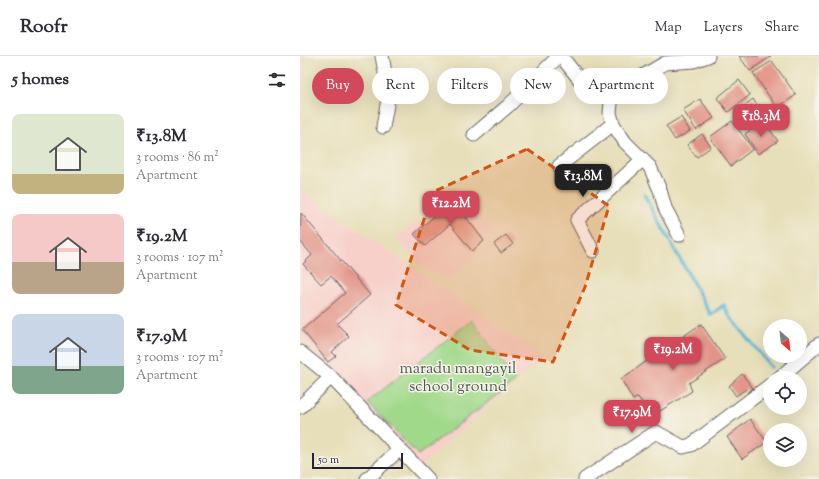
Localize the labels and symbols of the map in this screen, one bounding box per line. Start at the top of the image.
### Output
pin: ₹18.3M [728,104,794,138]
pin: ₹13.8M [550,164,616,198]
pin: ₹12.2M [418,191,484,225]
north arrow [763,319,807,363]
pin: ₹19.2M [640,337,706,371]
park label: maradu mangayil school ground [400,358,517,399]
pin: ₹17.9M [599,400,665,434]
scale bar [312,451,403,470]

